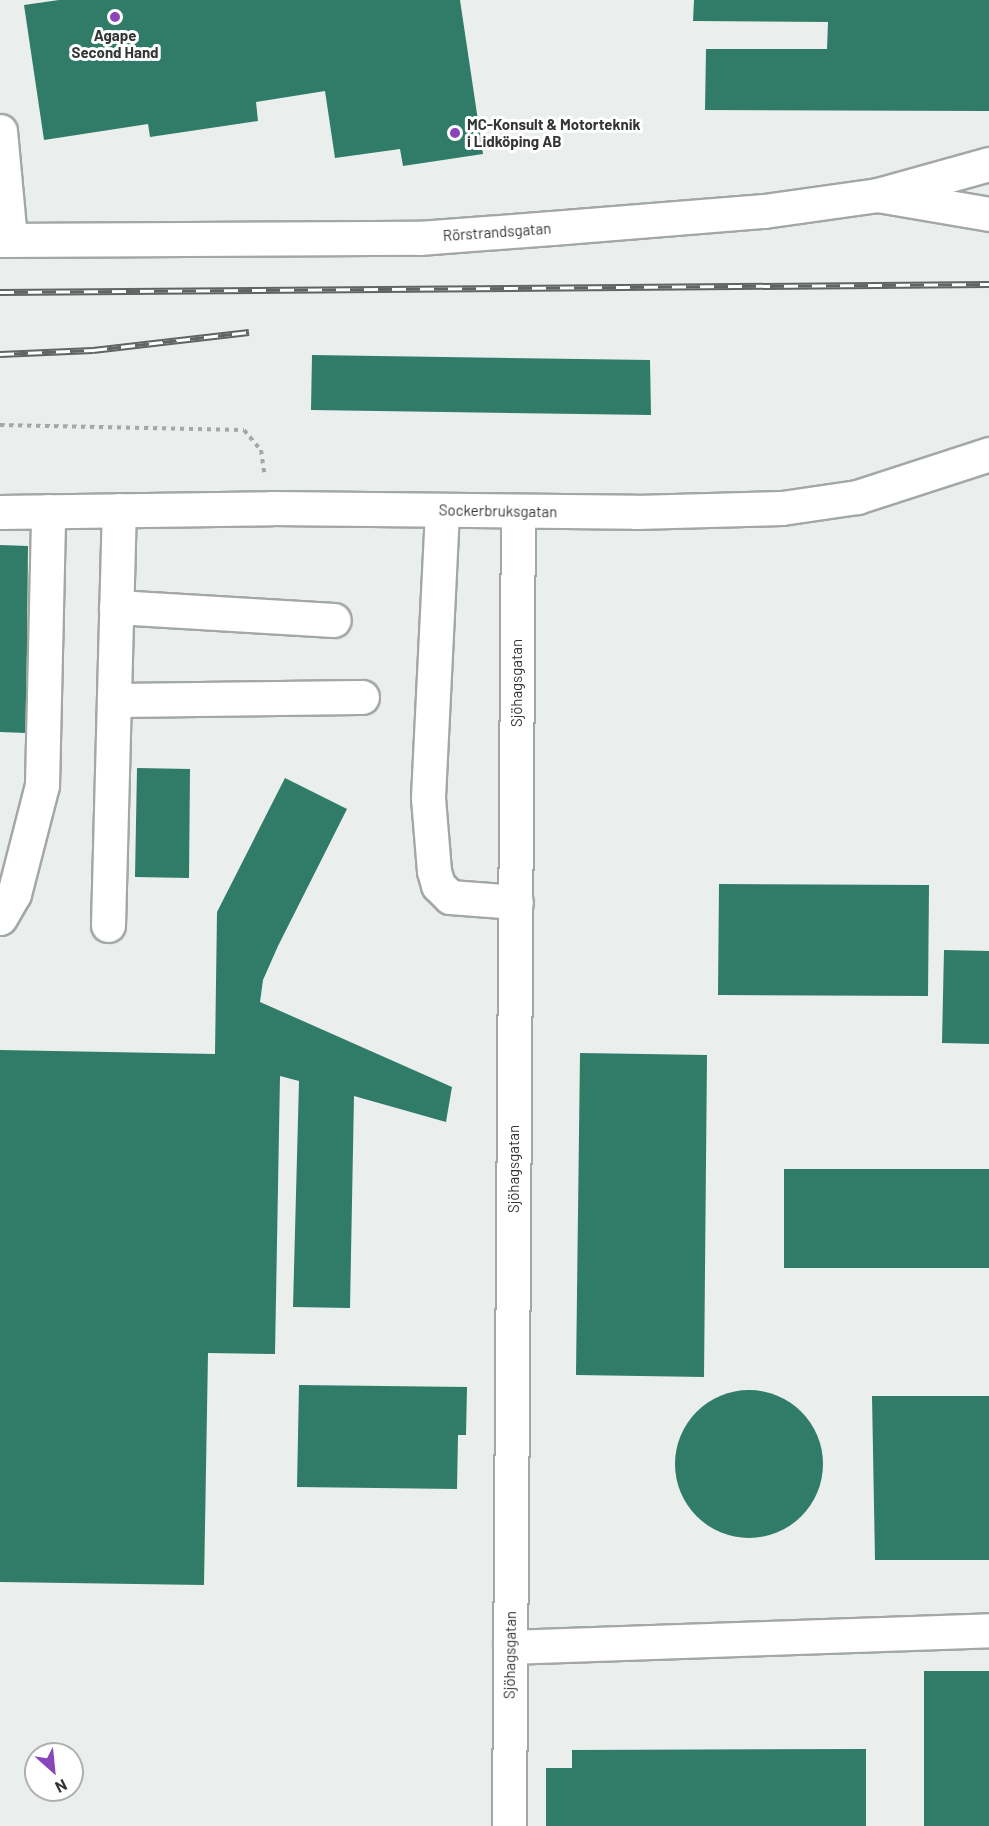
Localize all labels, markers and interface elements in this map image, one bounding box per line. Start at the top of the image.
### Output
marker: Agape Second Hand [108,10,122,24]
place label: Agape Second Hand [71,26,159,61]
place label: MC-Konsult & Motorteknik i Lidköping AB [467,115,640,150]
marker: MC-Konsult & Motorteknik i Lidköping AB [448,126,462,140]
street label: Rörstrandsgatan [442,219,552,245]
street label: Sockerbruksgatan [439,501,557,521]
street label: Sjöhagsgatan [508,639,526,727]
street label: Sjöhagsgatan [505,1125,523,1213]
street label: Sjöhagsgatan [500,1611,520,1699]
north arrow [24,1742,84,1802]
text: N [52,1776,71,1798]

